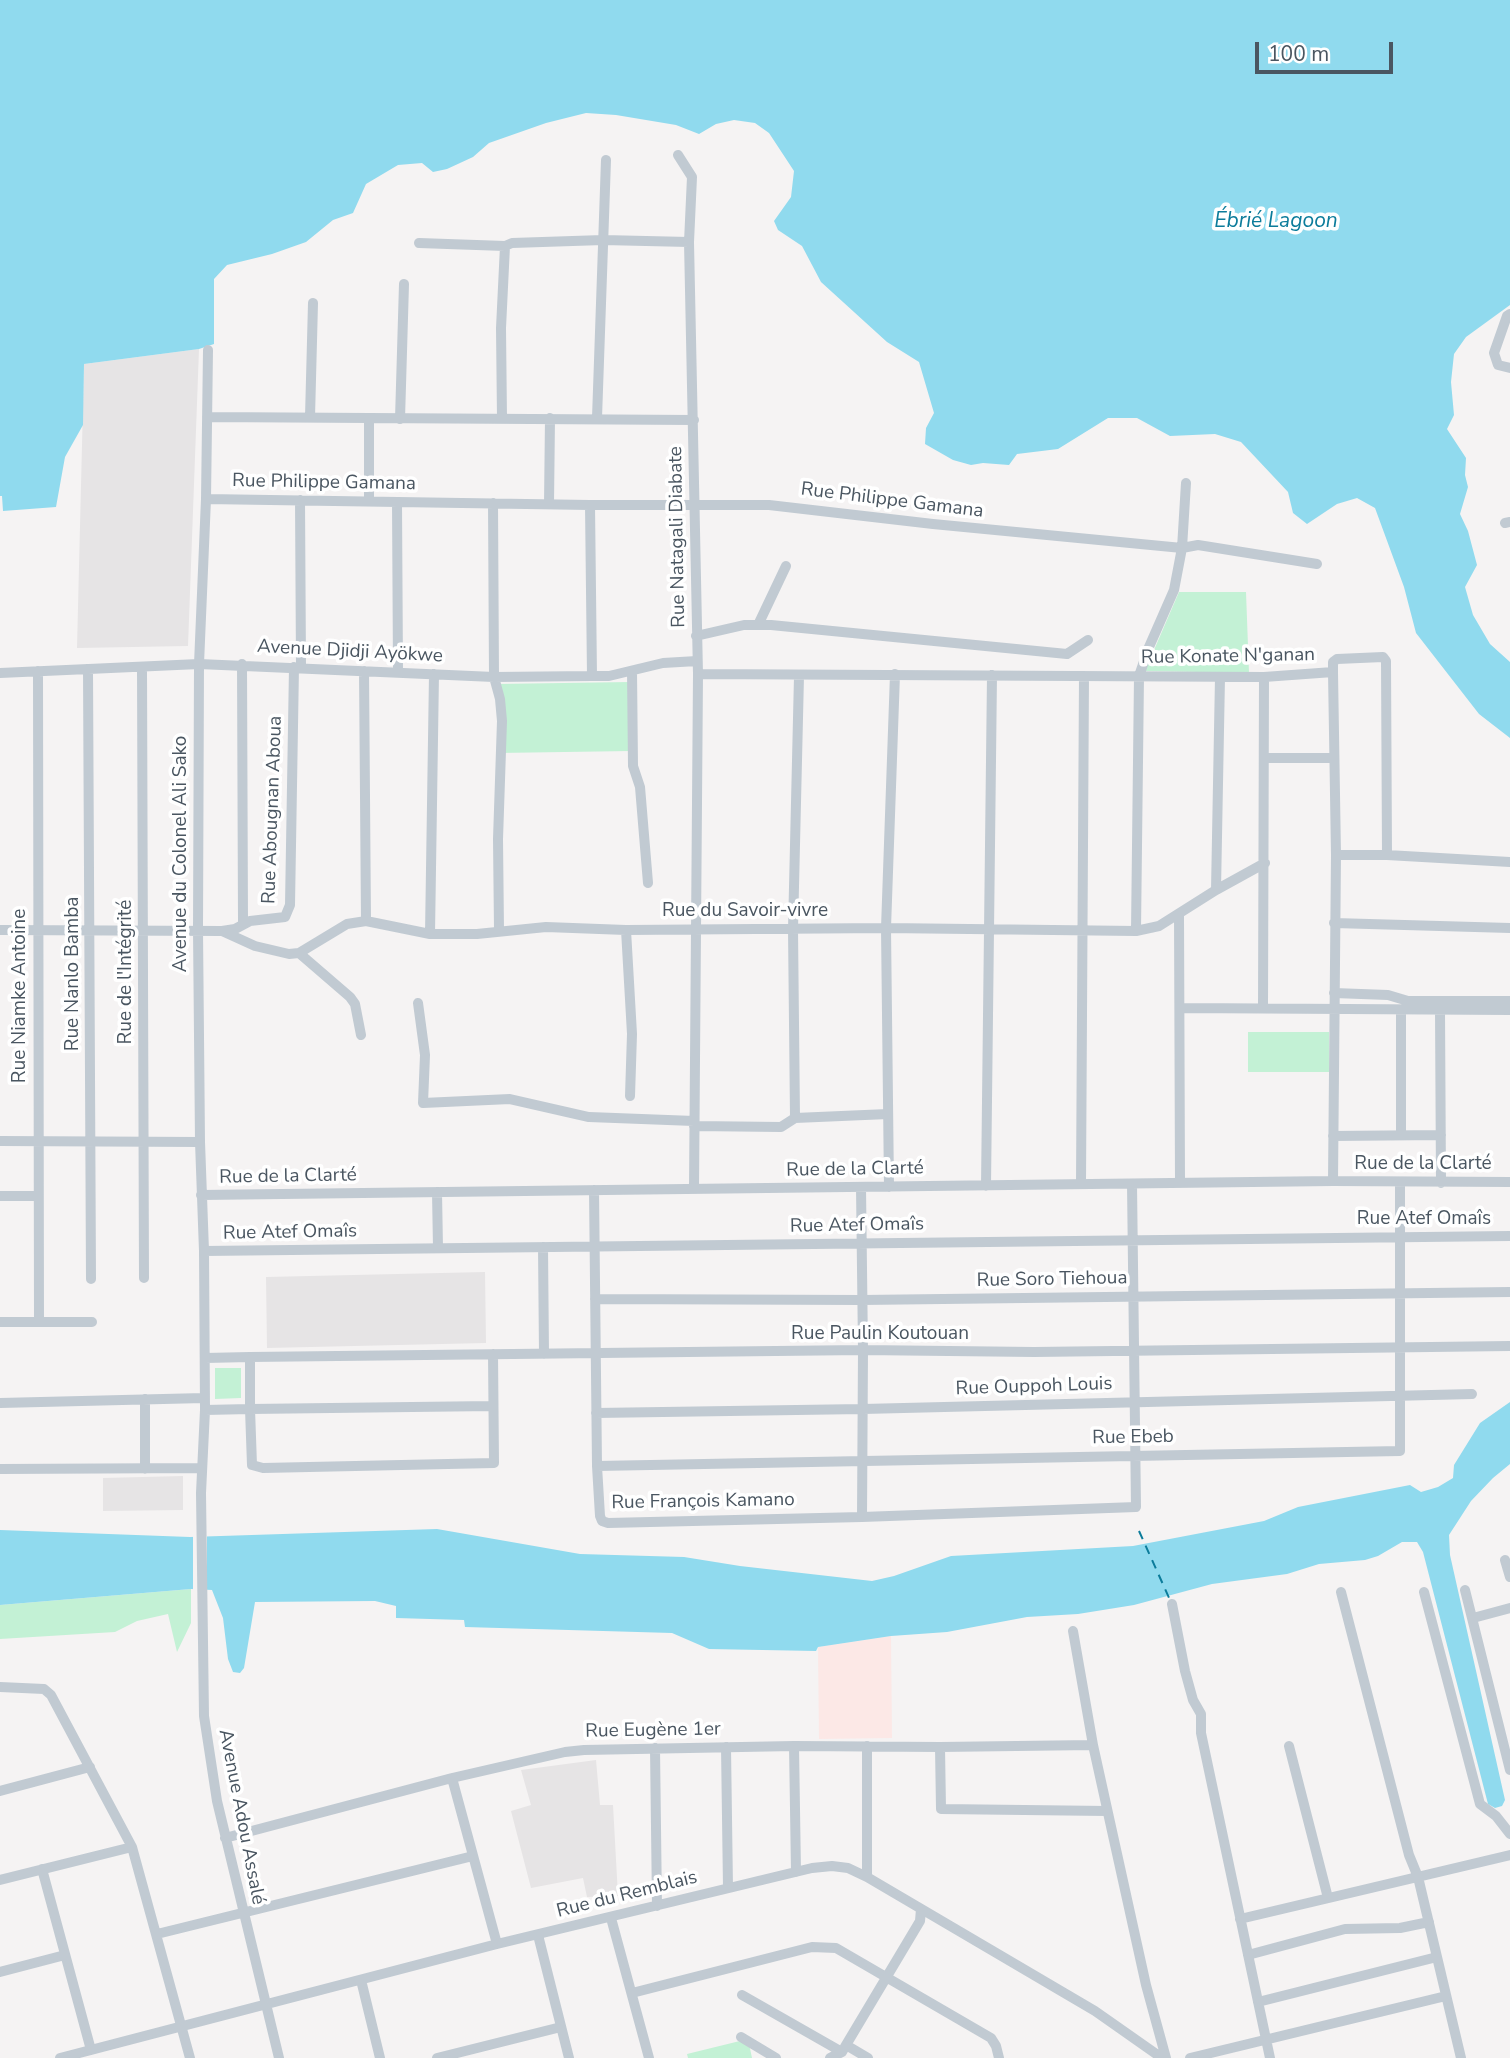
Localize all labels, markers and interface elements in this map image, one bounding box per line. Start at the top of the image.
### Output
scale bar [1258,28,1396,72]
text: 100 m [1268,40,1329,68]
water label: Ébrié Lagoon [1214,209,1338,235]
street label: Rue Natagali Diabate [665,446,691,628]
street label: Rue Philippe Gamana [232,470,416,496]
street label: Rue Philippe Gamana [799,478,985,524]
street label: Avenue Djidji Ayökwe [257,636,443,668]
street label: Rue Konate N'ganan [1141,644,1315,670]
street label: Rue Abougnan Aboua [258,715,288,905]
street label: Avenue du Colonel Ali Sako [170,736,192,972]
street label: Rue Nanlo Bamba [62,897,84,1051]
street label: Rue de l'Intégrité [115,900,137,1044]
street label: Rue du Savoir-vivre [662,900,828,922]
street label: Rue Niamke Antoine [9,909,31,1083]
street label: Rue de la Clarté [1354,1153,1492,1175]
street label: Rue de la Clarté [786,1157,924,1183]
street label: Rue de la Clarté [219,1164,357,1190]
street label: Rue Atef Omaîs [1357,1208,1491,1230]
street label: Rue Atef Omaîs [790,1213,924,1239]
street label: Rue Atef Omaîs [223,1220,357,1246]
street label: Rue Soro Tiehoua [976,1267,1128,1293]
street label: Rue Paulin Koutouan [791,1323,969,1345]
street label: Rue Ouppoh Louis [955,1373,1113,1401]
street label: Rue Ebeb [1092,1426,1174,1450]
street label: Rue François Kamano [611,1489,795,1515]
street label: Rue Eugène 1er [585,1718,721,1744]
street label: Avenue Adou Assalé [213,1727,269,1907]
street label: Rue du Remblais [554,1867,700,1923]

